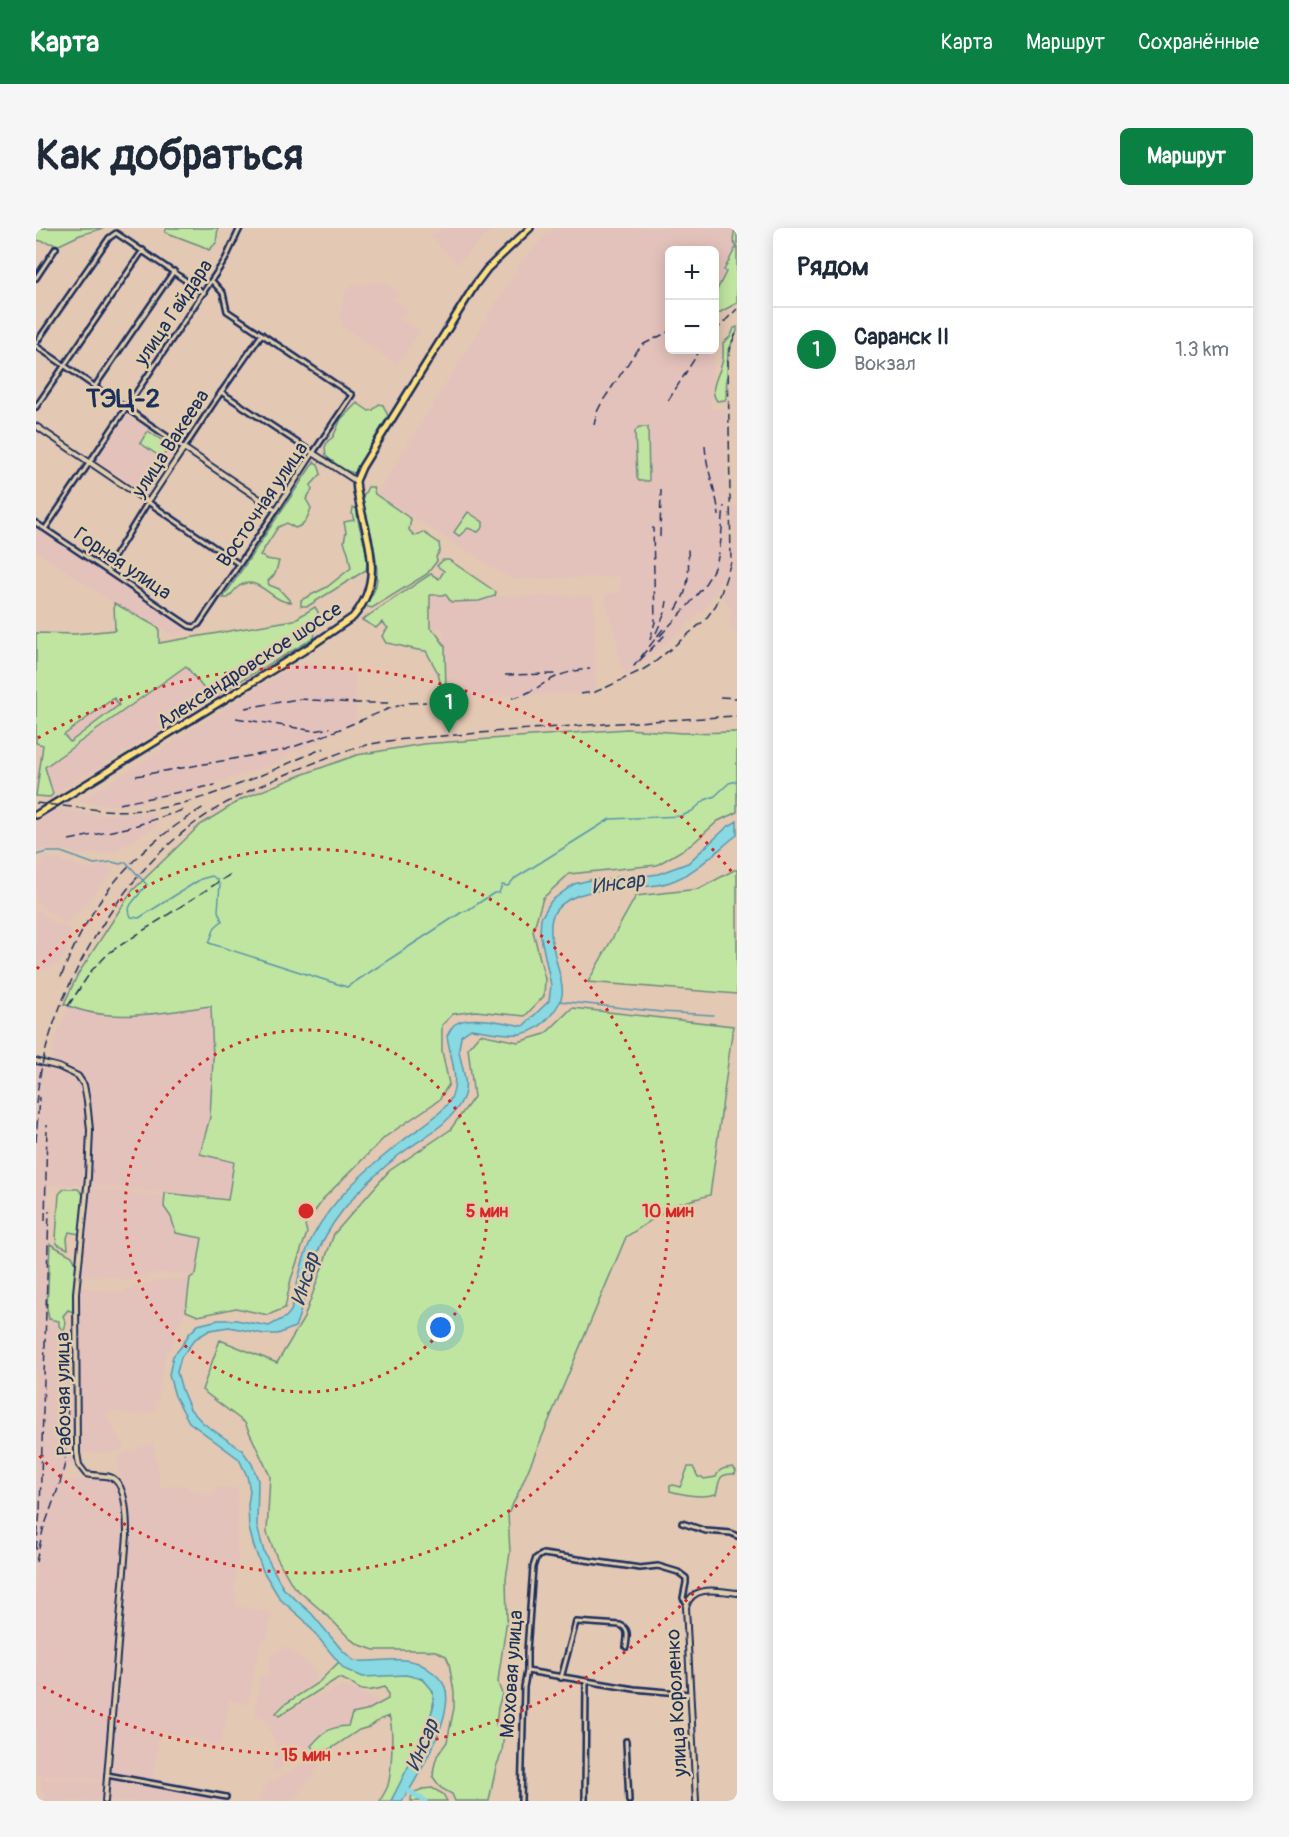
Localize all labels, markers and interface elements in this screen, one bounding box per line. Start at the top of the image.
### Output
text: Карта [30,25,99,60]
text: Карта [941,29,993,56]
text: Маршрут [1026,29,1105,56]
text: Сохранённые [1138,29,1259,56]
button: Маршрут [1120,128,1253,185]
text: Как добраться [36,130,303,182]
map controls [665,246,719,354]
button: + [665,246,719,300]
text: Рядом [797,251,869,283]
street label: улица Гайдара [128,254,218,371]
button: − [665,300,719,354]
text: Саранск II [854,323,949,351]
text: 1 [813,337,820,362]
text: 1.3 km [1175,337,1229,362]
text: Вокзал [854,351,916,376]
district label: ТЭЦ-2 [85,383,160,415]
street label: улица Вакеева [126,384,215,503]
street label: Восточная улица [211,437,313,572]
street label: Горная улица [69,522,176,605]
street label: Александровское шоссе [152,596,347,735]
pin: 1 [430,684,468,733]
water label: Инсар [590,866,647,901]
text: 5 мин [466,1200,508,1223]
text: 10 мин [642,1200,694,1223]
centre of rings [296,1201,316,1221]
water label: Инсар [285,1249,327,1309]
your location [426,1313,455,1342]
street label: Рабочая улица [50,1332,77,1456]
street label: Моховая улица [495,1609,528,1739]
street label: улица Короленко [660,1628,693,1779]
water label: Инсар [400,1714,446,1775]
text: 15 мин [281,1744,331,1767]

